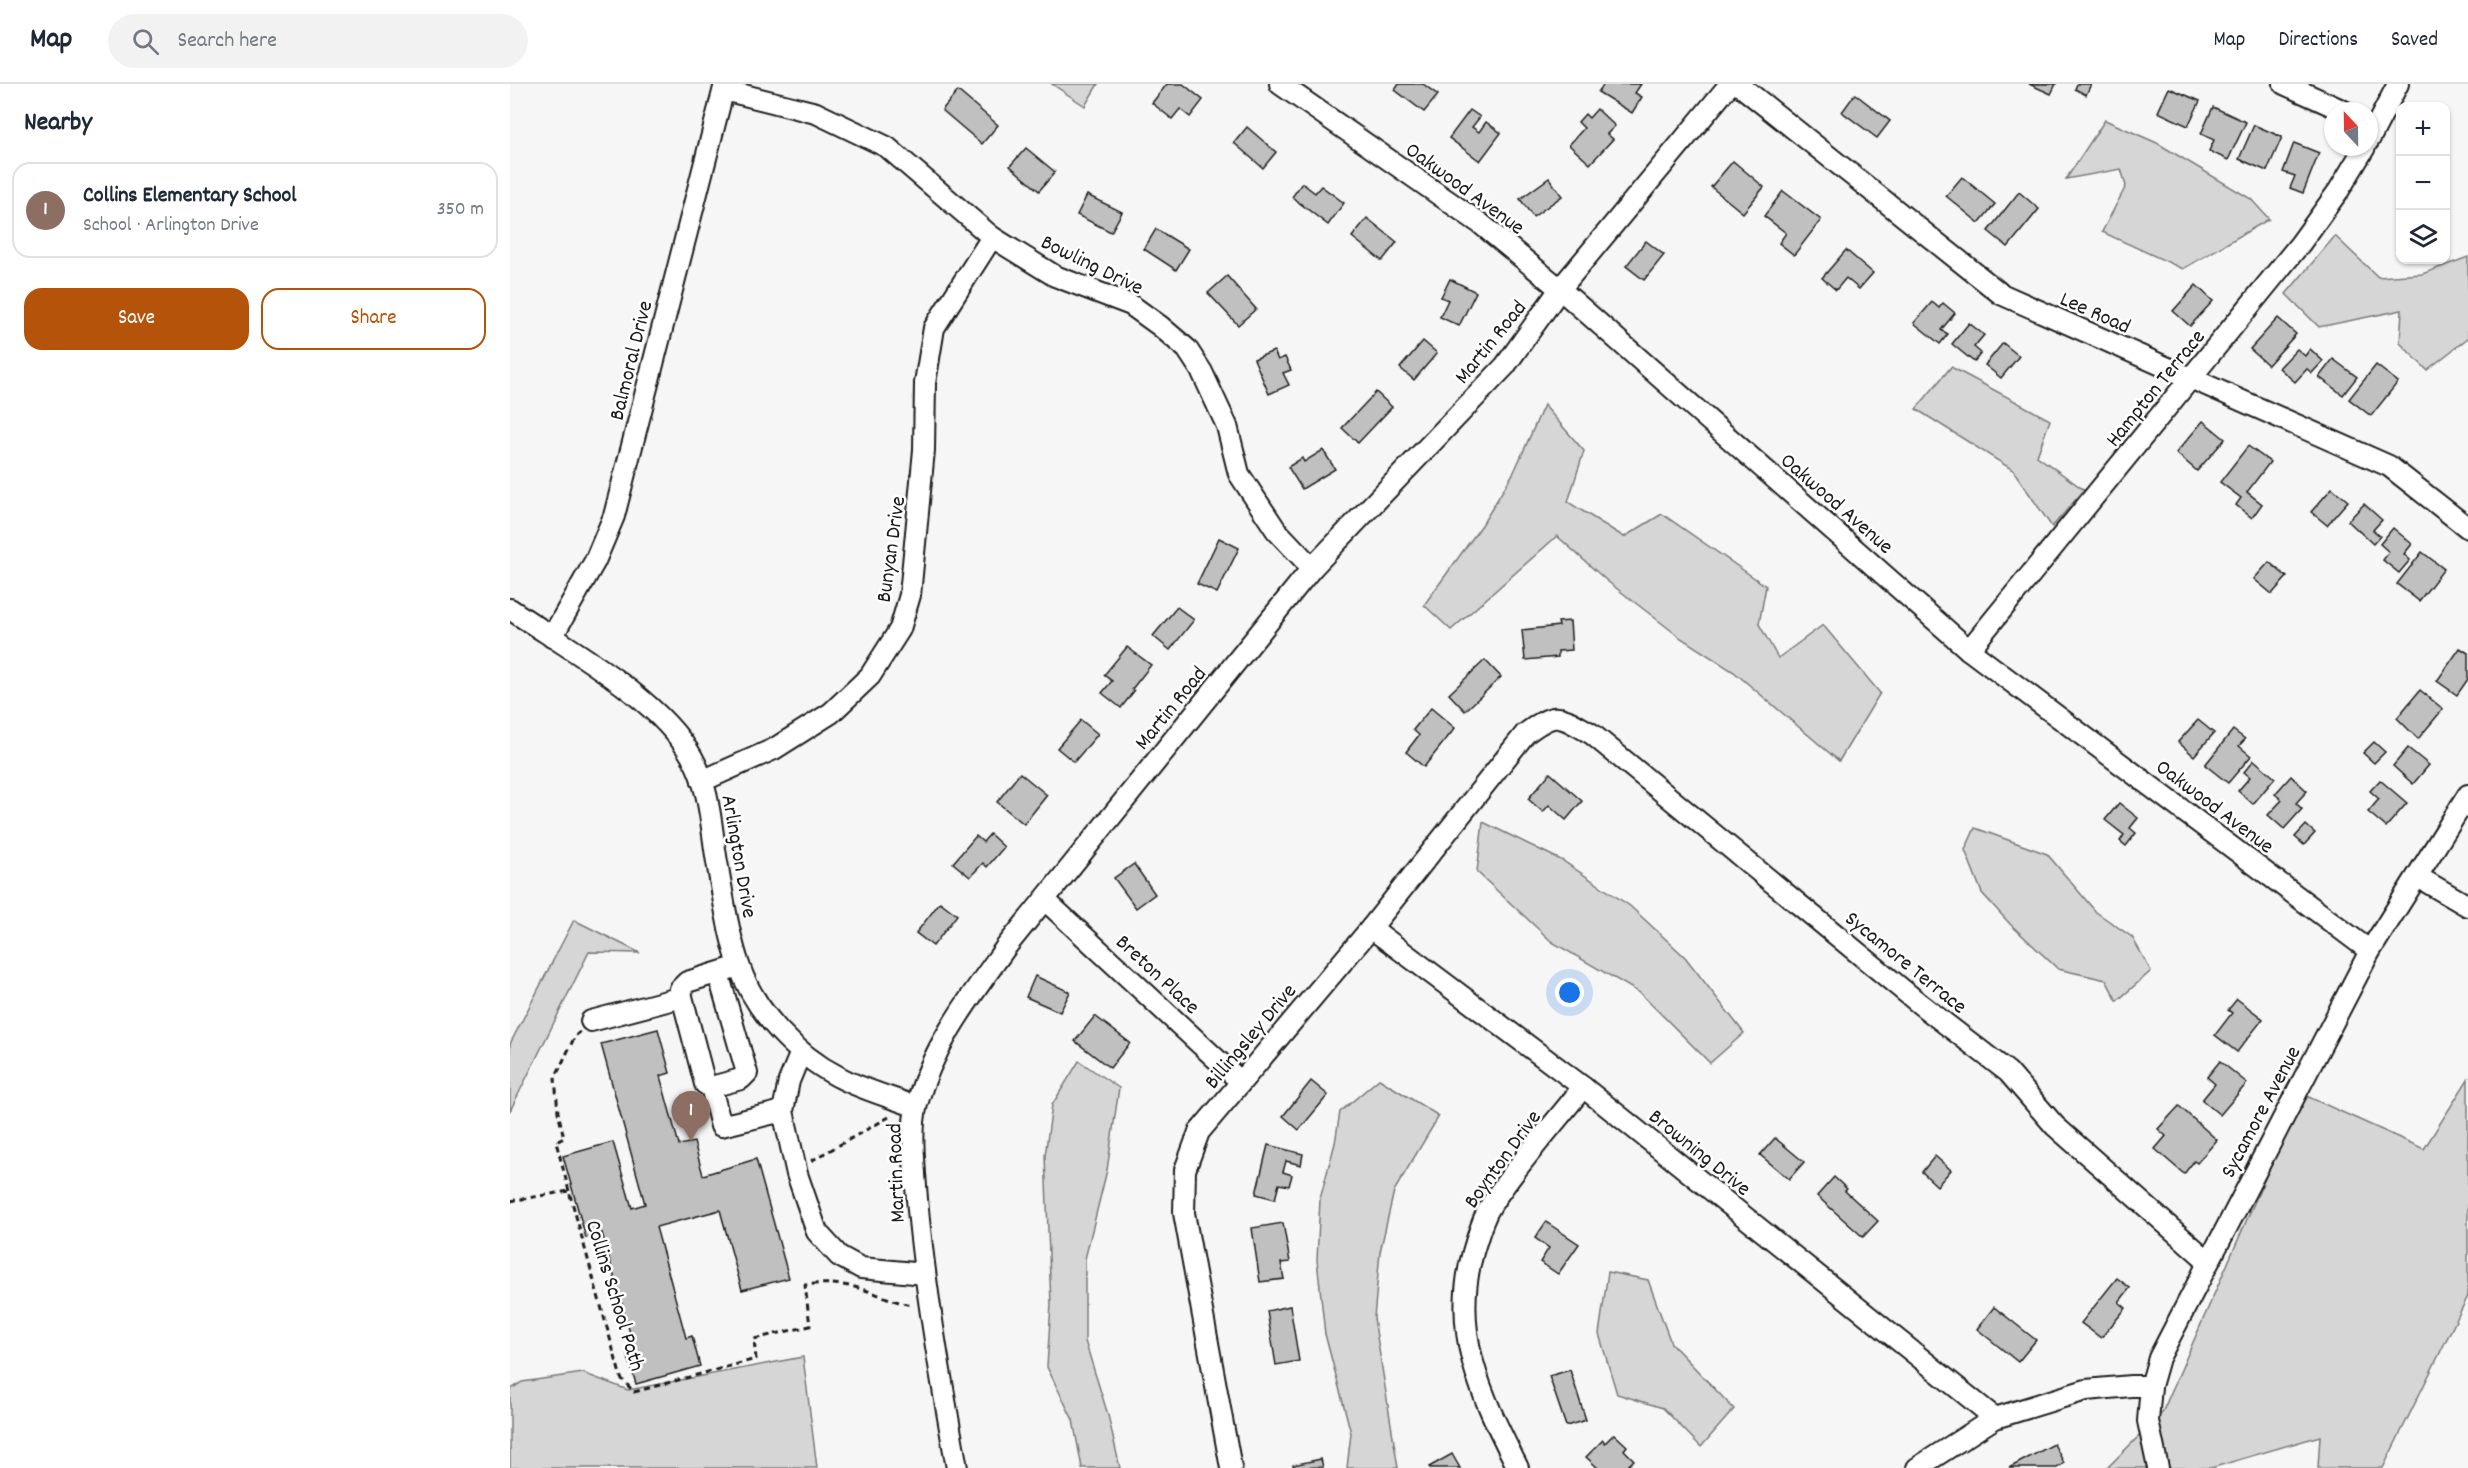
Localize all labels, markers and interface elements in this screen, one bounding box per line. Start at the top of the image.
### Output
search box [108,14,528,68]
text: Map [30,21,72,61]
icon: search [129,25,162,58]
text: Search here [177,26,277,57]
text: Map [2214,26,2245,56]
text: Directions [2278,26,2358,56]
text: Saved [2391,26,2438,56]
north arrow [2324,102,2378,156]
map controls [2396,102,2450,264]
button: + [2396,102,2450,156]
text: Nearby [24,105,92,142]
street label: Oakwood Avenue [1398,136,1530,244]
button: − [2396,156,2450,210]
text: Collins Elementary School [83,181,296,212]
text: 1 [43,196,48,224]
text: 350 m [437,196,484,224]
button: layers [2396,210,2450,264]
text: School · Arlington Drive [83,212,259,240]
street label: Bowling Drive [1035,228,1148,304]
street label: Lee Road [2054,285,2135,344]
button: Save [24,288,249,350]
button: Share [261,288,486,350]
street label: Martin Road [1448,295,1535,392]
street label: Balmoral Drive [603,298,662,424]
street label: Hampton Terrace [2099,324,2214,455]
street label: Oakwood Avenue [1772,447,1899,563]
street label: Bunyan Drive [870,494,915,605]
street label: Martin Road [1128,661,1215,758]
street label: Oakwood Avenue [2148,753,2280,863]
street label: Arlington Drive [711,792,764,921]
street label: Sycamore Terrace [1837,905,1973,1023]
street label: Breton Place [1107,928,1206,1023]
street label: Billingsley Drive [1198,978,1305,1097]
your location [1555,978,1584,1007]
street label: Sycamore Avenue [2214,1041,2310,1184]
pin: 1 [672,1092,711,1141]
street label: Browning Drive [1641,1103,1757,1205]
street label: Boynton Drive [1458,1105,1550,1216]
street label: Martin Road [880,1122,915,1223]
street label: Collins School Path [576,1217,651,1375]

